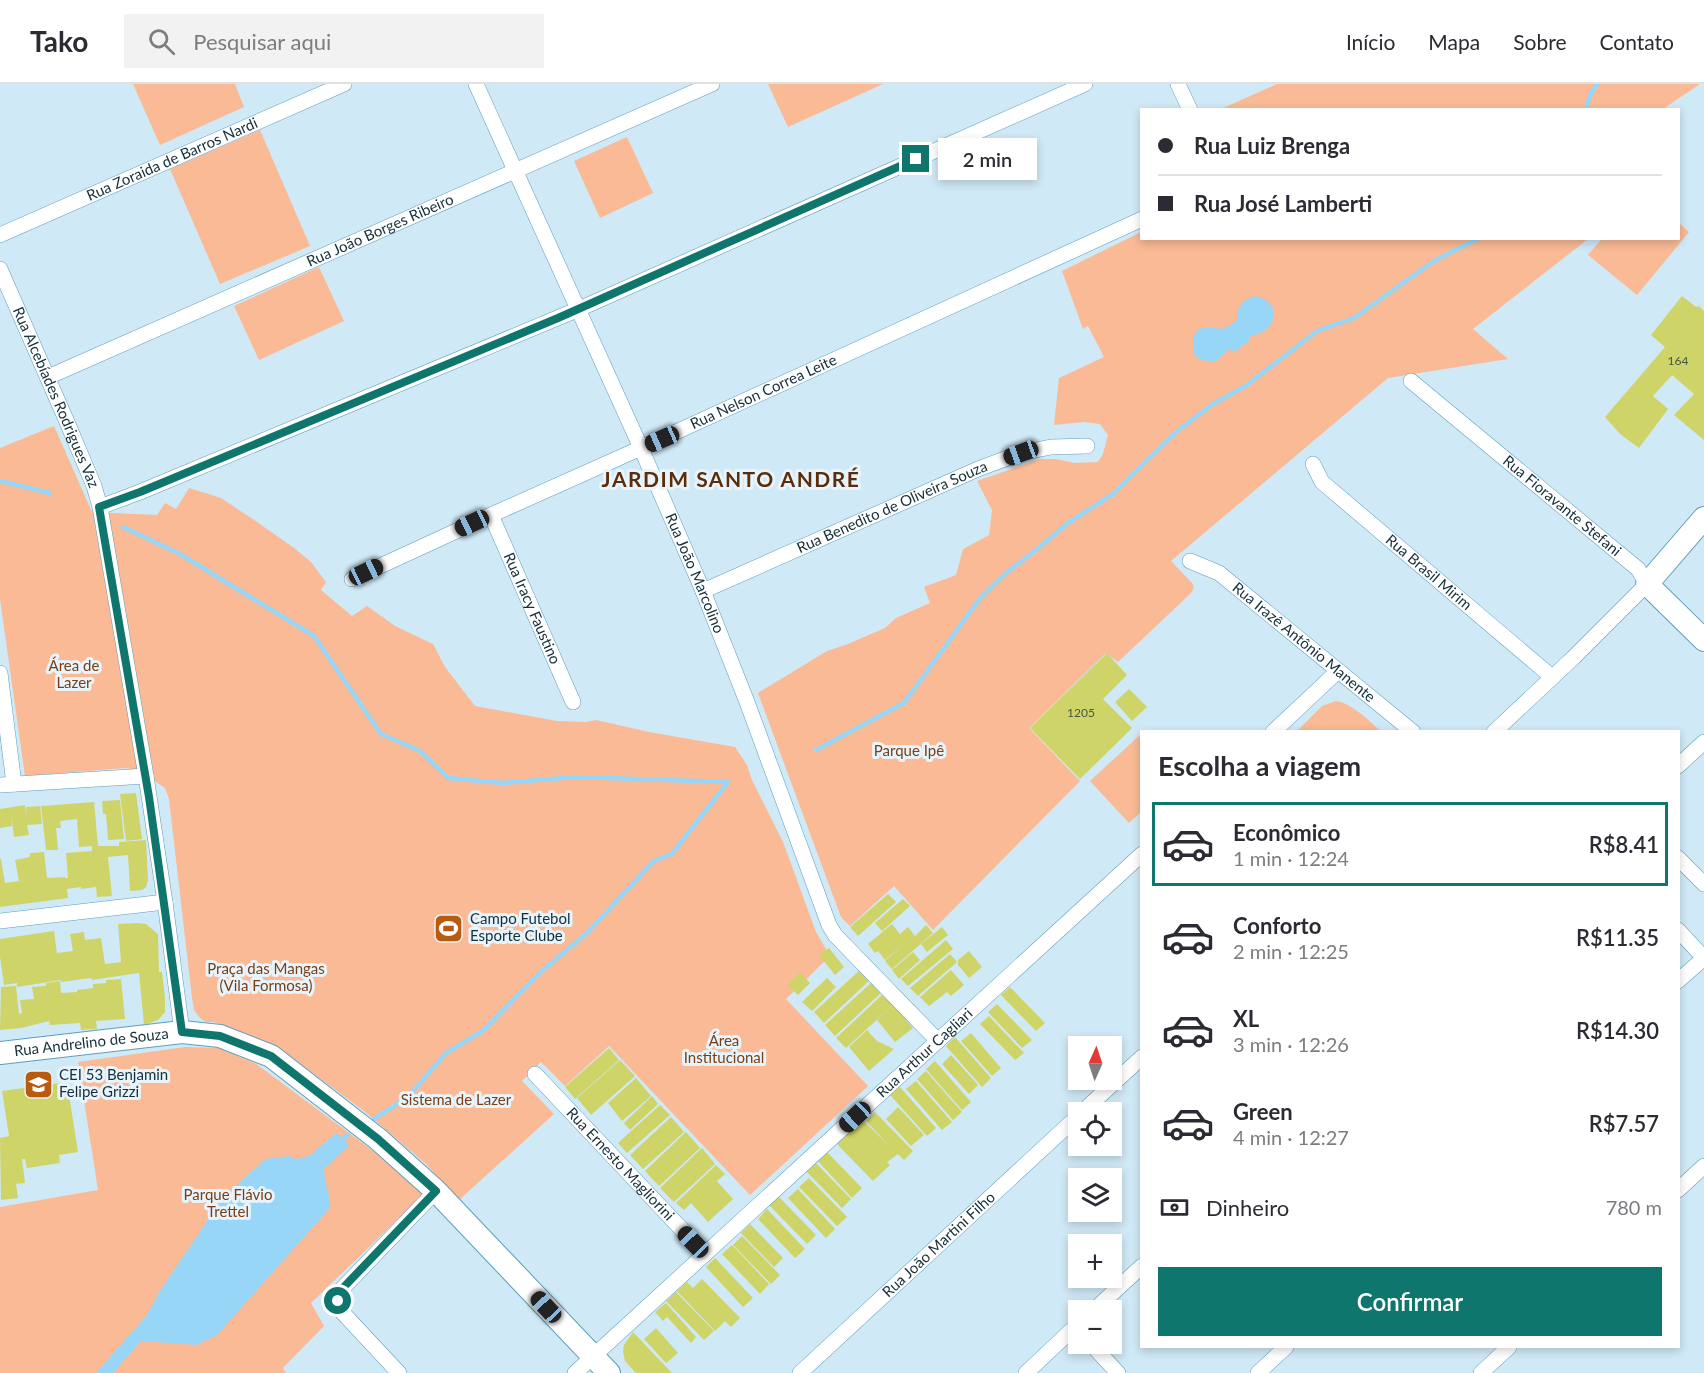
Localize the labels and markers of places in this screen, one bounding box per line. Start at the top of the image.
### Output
place label: Campo Futebol Esporte Clube [470,909,571,944]
sports icon: Campo Futebol Esporte Clube [433,912,465,944]
place label: CEI 53 Benjamin Felipe Grizzi [59,1065,168,1100]
school or university icon: CEI 53 Benjamin Felipe Grizzi [22,1068,54,1100]

